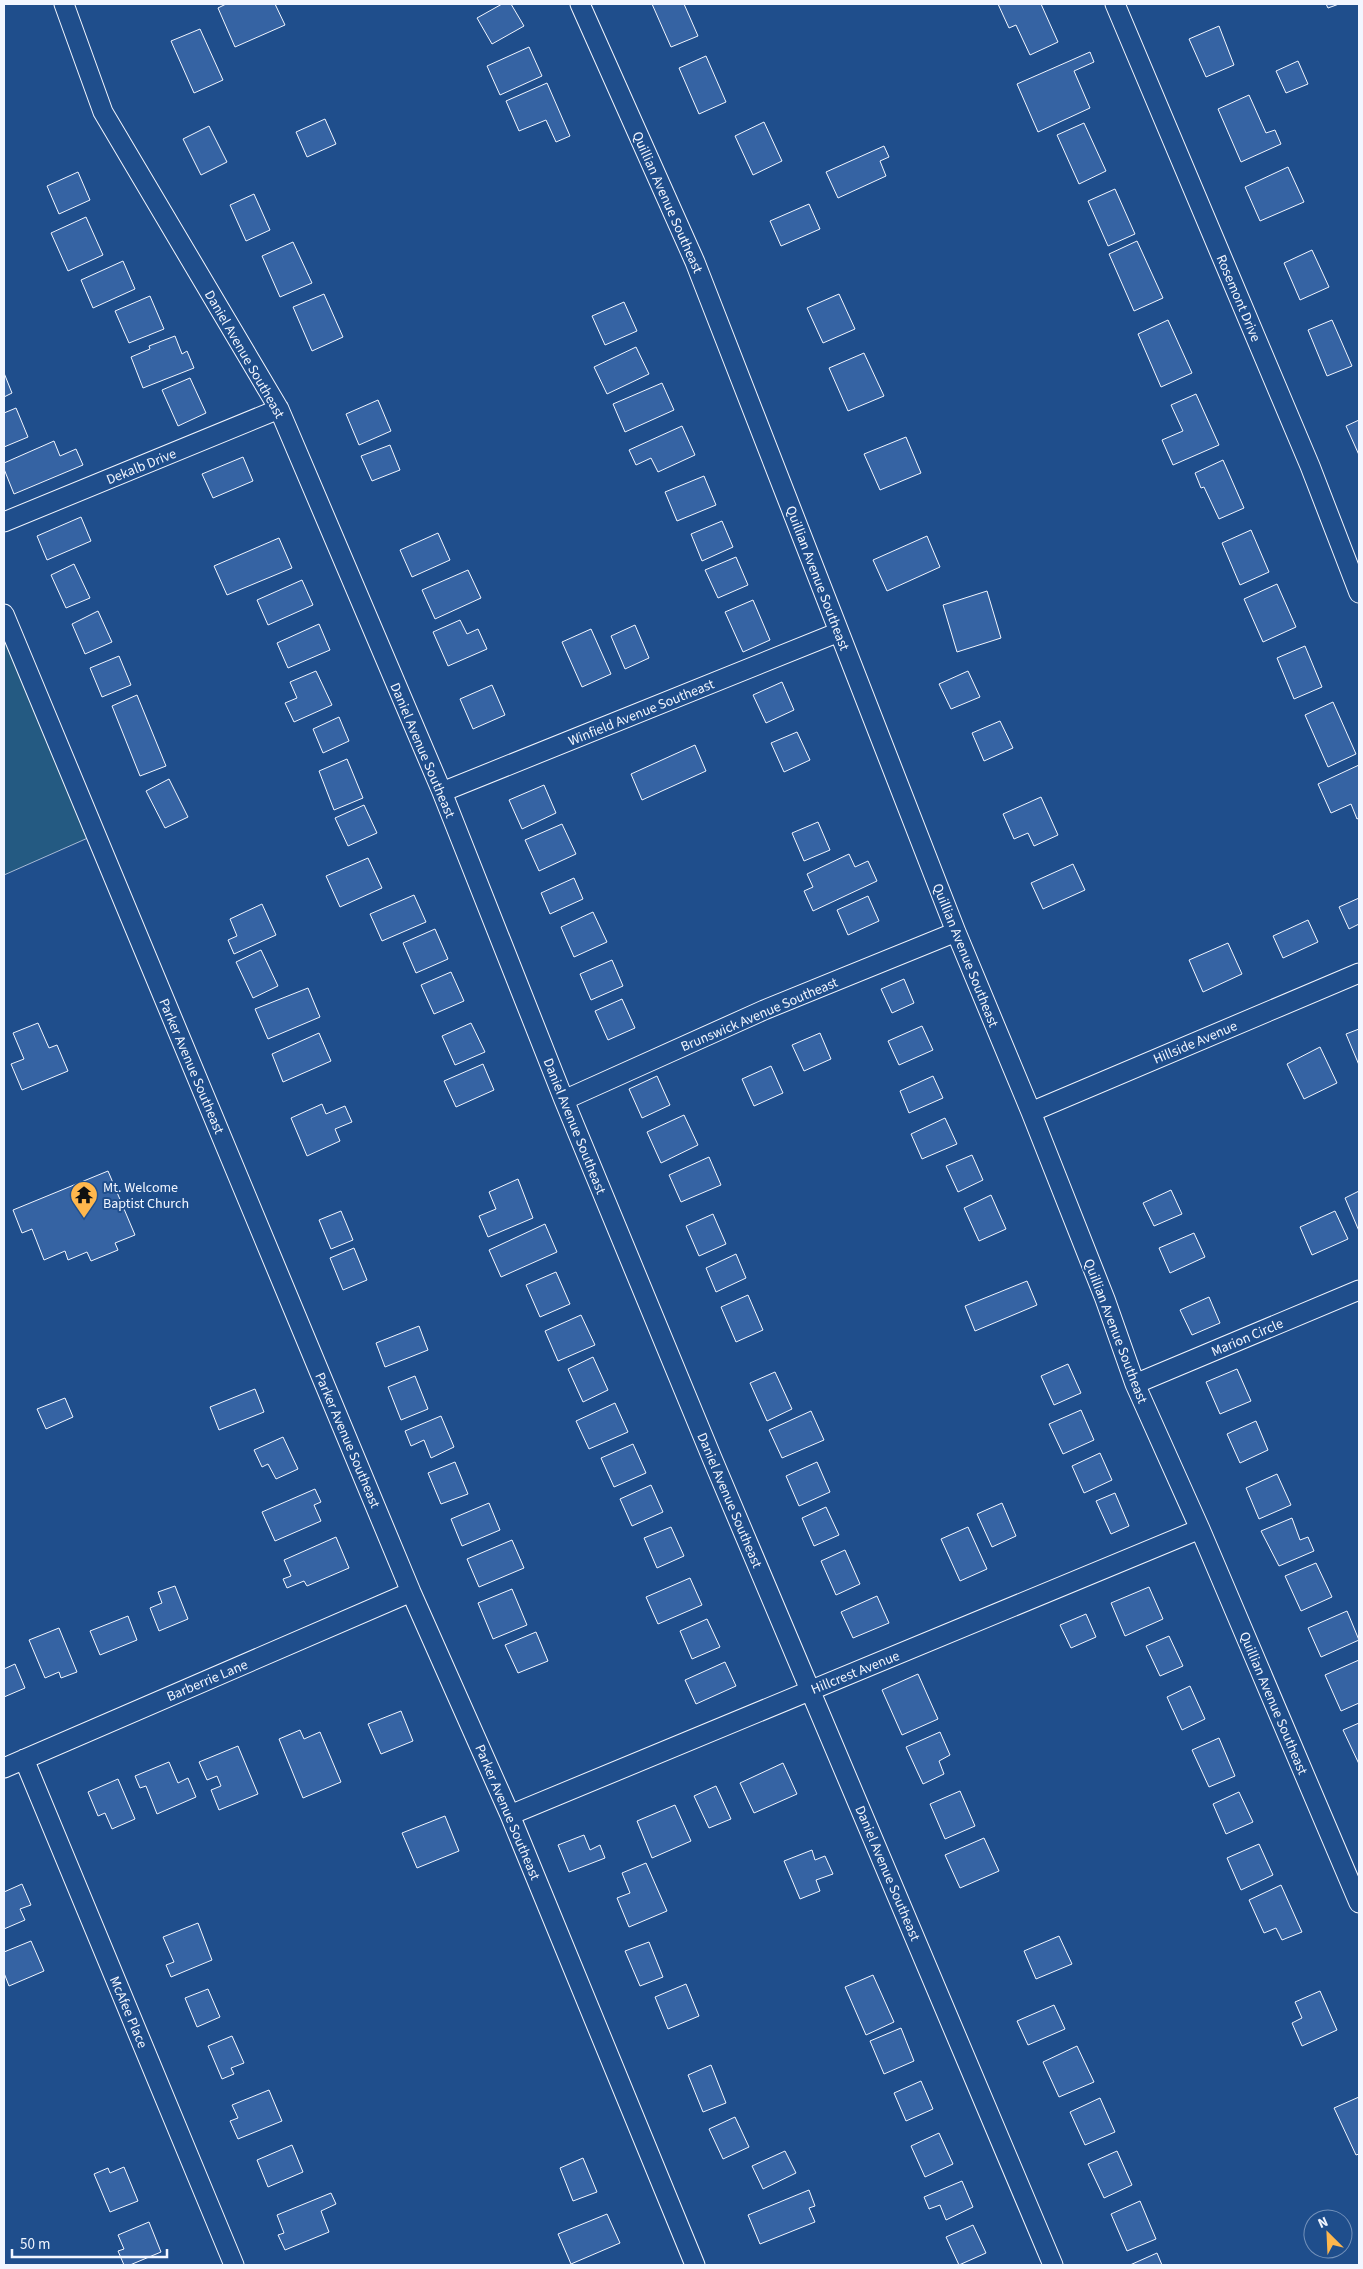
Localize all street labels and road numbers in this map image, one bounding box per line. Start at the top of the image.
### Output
street label: Quillian Avenue Southeast [627,128,708,277]
street label: Rosemont Drive [1211,252,1265,345]
street label: Daniel Avenue Southeast [199,287,289,423]
street label: Dekalb Drive [103,444,179,490]
street label: Quillian Avenue Southeast [780,503,854,654]
street label: Winfield Avenue Southeast [565,674,718,751]
street label: Daniel Avenue Southeast [385,680,460,821]
street label: Quillian Avenue Southeast [927,880,1003,1031]
street label: Brunswick Avenue Southeast [678,973,841,1057]
street label: Parker Avenue Southeast [153,995,229,1138]
street label: Hillside Avenue [1150,1016,1241,1070]
street label: Daniel Avenue Southeast [538,1055,611,1198]
street label: Quillian Avenue Southeast [1078,1256,1152,1407]
street label: Marion Circle [1208,1314,1287,1362]
street label: Parker Avenue Southeast [309,1369,385,1512]
street label: Daniel Avenue Southeast [692,1430,767,1571]
street label: Quillian Avenue Southeast [1234,1629,1312,1778]
street label: Hillcrest Avenue [808,1646,903,1700]
street label: Barberrie Lane [164,1655,251,1707]
street label: Parker Avenue Southeast [469,1741,545,1884]
street label: Daniel Avenue Southeast [850,1803,925,1944]
street label: McAfee Place [104,1973,152,2051]

